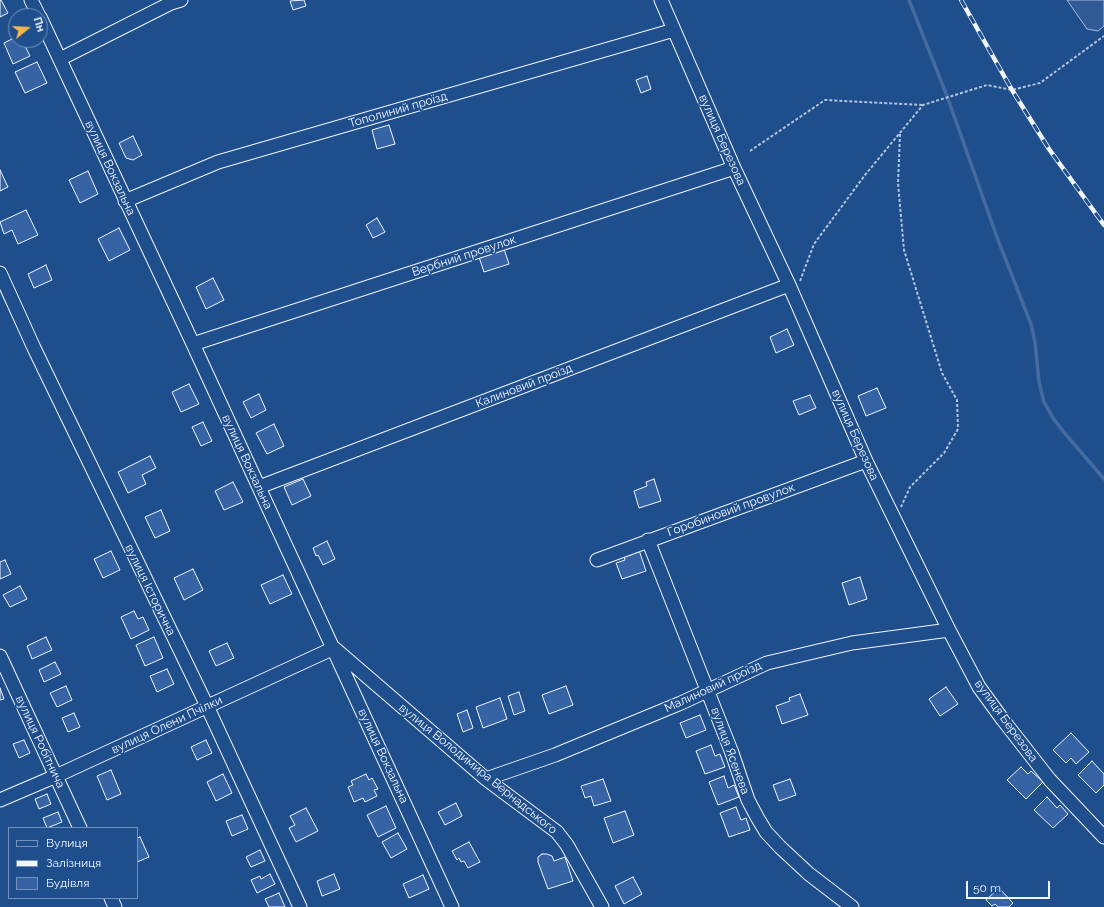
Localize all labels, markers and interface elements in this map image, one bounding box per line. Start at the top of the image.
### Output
north arrow [8,8,48,48]
text: Пн [30,15,47,33]
street label: Тополиний проїзд [347,89,449,131]
street label: вулиця Березова [695,92,749,188]
street label: вулиця Вокзальна [82,118,138,218]
street label: Вербний провулок [410,232,518,280]
street label: Калиновий проїзд [474,361,574,411]
street label: вулиця Березова [828,387,882,483]
street label: вулиця Вокзальна [219,412,275,512]
street label: Горобиновий провулок [665,480,797,540]
street label: вулиця Історична [122,542,178,638]
street label: Малиновий проїзд [662,658,764,716]
street label: вулиця Березова [971,677,1041,765]
street label: вулиця Олени Пчілки [109,693,225,757]
street label: вулиця Робітнича [12,694,68,790]
street label: вулиця Володимира Вернадського [396,701,560,837]
street label: вулиця Вокзальна [355,706,411,806]
street label: вулиця Ясенева [708,706,752,796]
legend [8,827,138,899]
text: Вулиця [46,836,88,850]
text: Залізниця [46,856,101,870]
scale bar [968,873,1052,899]
text: Будівля [46,876,89,890]
text: 50 m [973,881,1001,895]

